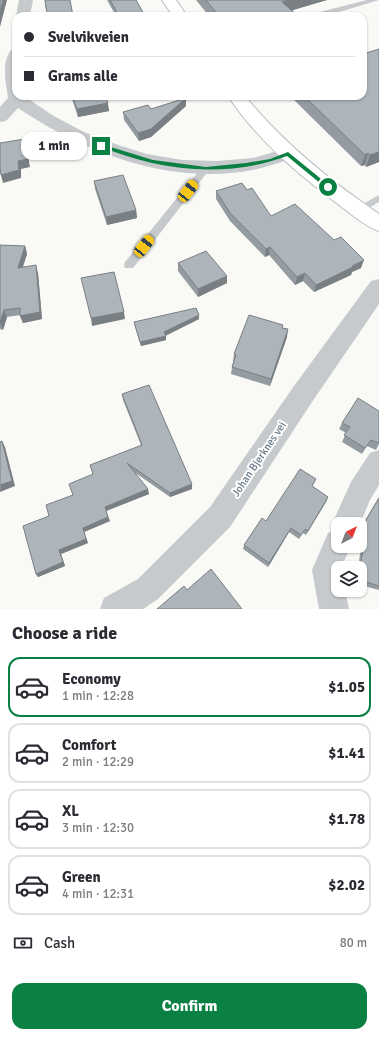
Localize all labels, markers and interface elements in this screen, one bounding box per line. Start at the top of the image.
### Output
text: Svelvikveien [48,28,129,46]
text: Grams alle [48,67,118,85]
callout: 1 min [21,132,87,160]
route end [92,137,110,155]
text: 1 min [38,138,70,154]
car [176,178,200,204]
route start [319,178,337,196]
car [132,233,156,259]
street label: Johan Bjerknes vei [229,419,289,499]
north arrow [331,517,367,553]
map controls [331,517,367,597]
button: layers [331,561,367,597]
text: Choose a ride [12,622,117,644]
icon: car [14,669,50,705]
text: Economy [62,670,121,688]
text: $1.05 [328,678,365,696]
text: 1 min · 12:28 [62,688,134,704]
icon: car [14,735,50,771]
text: Comfort [62,736,116,754]
text: $1.41 [328,744,365,762]
text: 2 min · 12:29 [62,754,134,770]
icon: car [14,801,50,837]
text: XL [62,802,79,820]
text: $1.78 [328,810,365,828]
text: 3 min · 12:30 [62,820,134,836]
icon: car [14,867,50,903]
text: Green [62,868,101,886]
text: $2.02 [328,876,365,894]
text: 4 min · 12:31 [62,886,134,902]
icon: cash [12,932,34,954]
text: Cash [44,934,75,952]
text: 80 m [340,935,367,951]
button: Confirm [12,983,367,1029]

